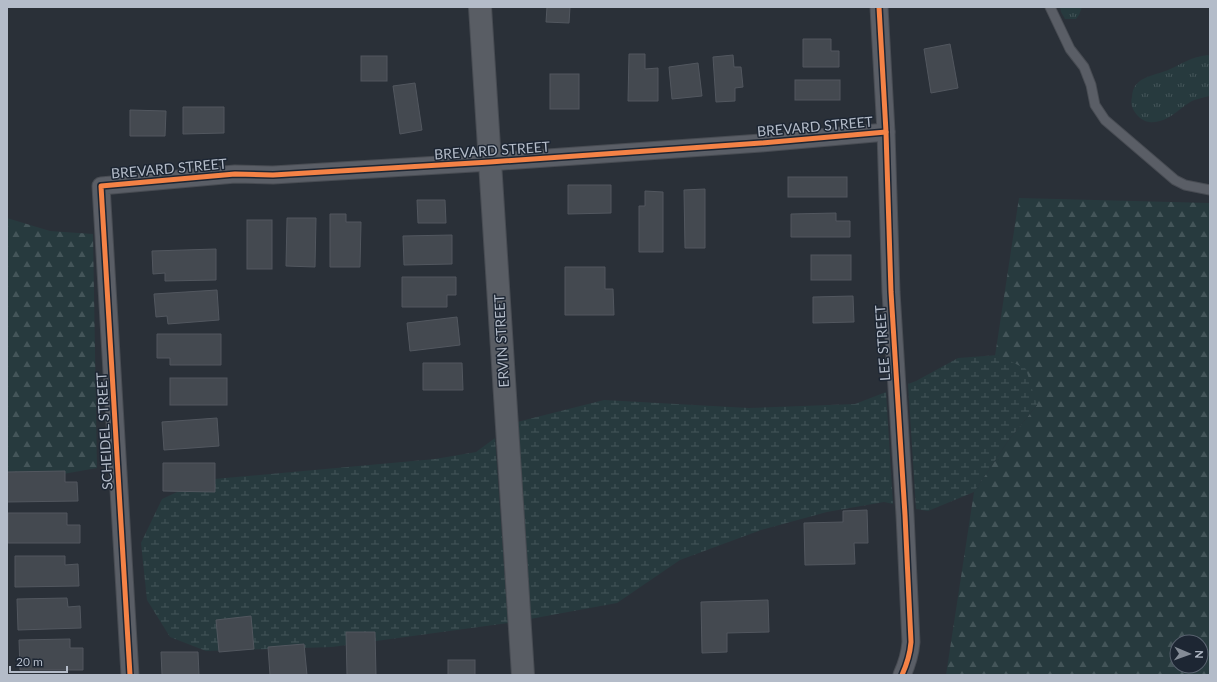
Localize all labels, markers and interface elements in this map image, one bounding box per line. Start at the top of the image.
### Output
street label: BREVARD STREET [756,112,874,140]
street label: BREVARD STREET [433,137,551,163]
street label: BREVARD STREET [110,154,228,182]
street label: ERVIN STREET [490,293,512,388]
street label: LEE STREET [871,304,893,382]
street label: SCHEIDEL STREET [92,371,116,490]
north arrow [1169,634,1209,674]
scale bar [10,648,67,674]
text: N [1193,650,1206,659]
text: 20 m [16,654,43,669]

